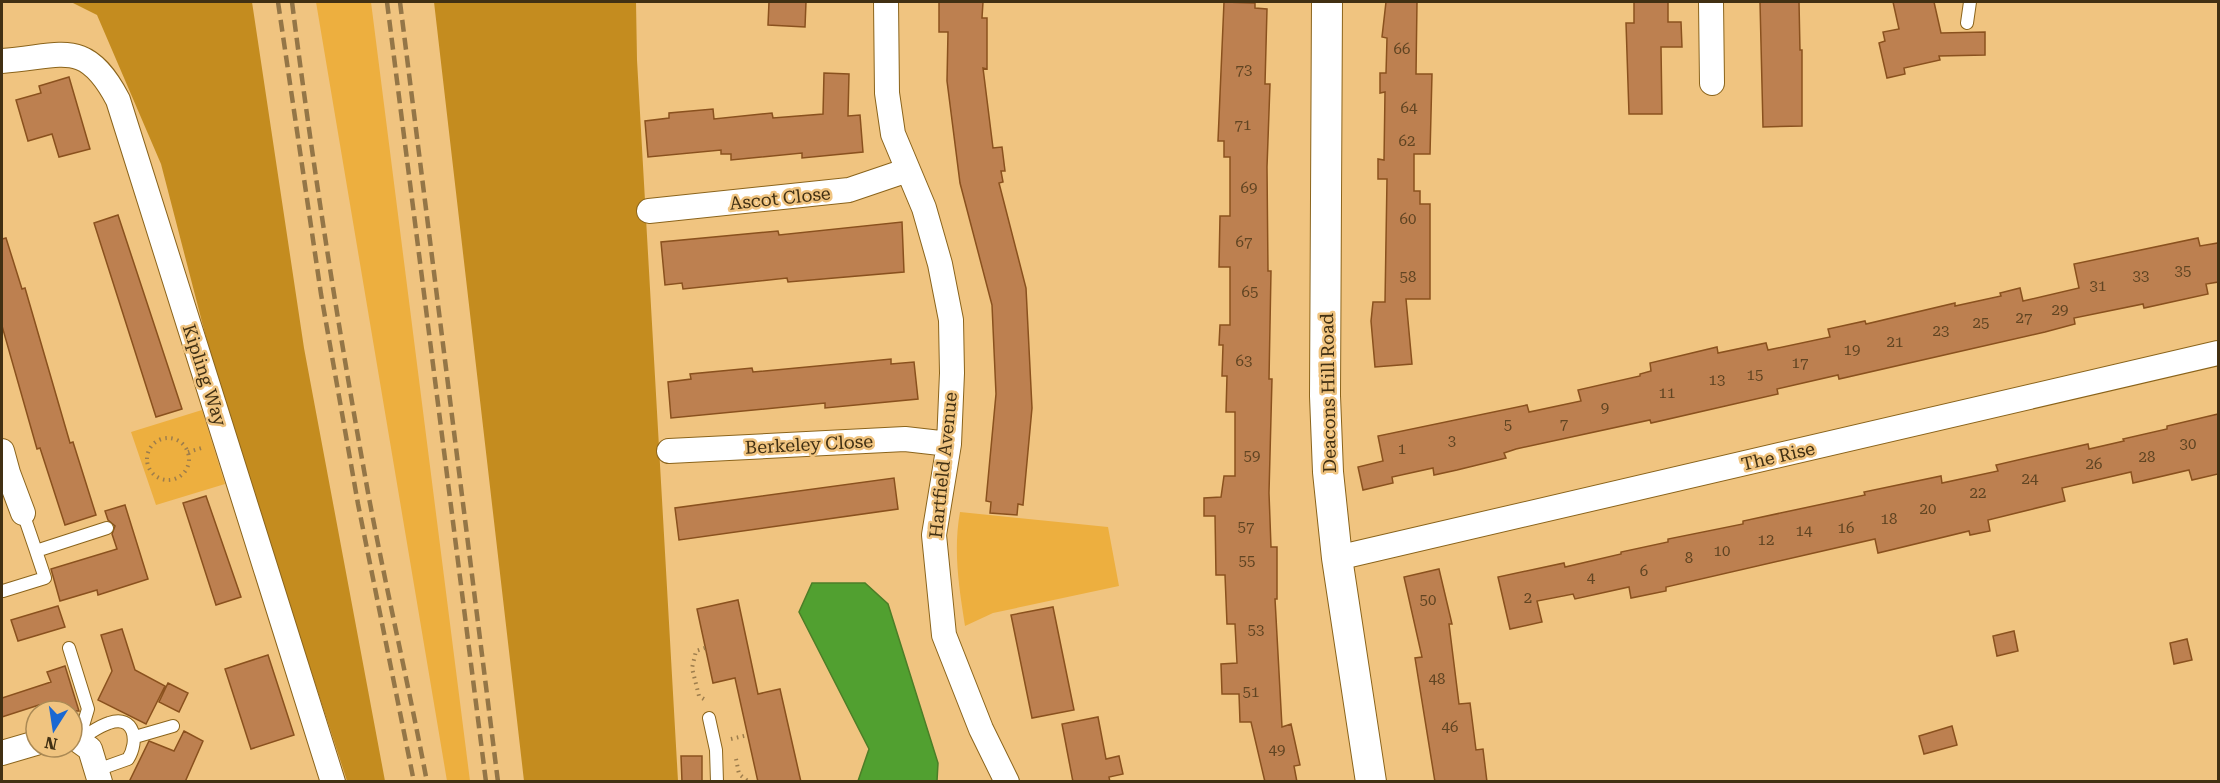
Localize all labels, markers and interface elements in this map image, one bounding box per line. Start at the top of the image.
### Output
house number: 66 [1394,40,1410,58]
house number: 73 [1236,61,1252,79]
house number: 64 [1401,99,1418,117]
house number: 71 [1235,116,1251,134]
house number: 62 [1399,132,1415,150]
house number: 69 [1241,179,1257,197]
street label: Ascot Close [728,182,832,214]
house number: 60 [1400,210,1416,228]
house number: 67 [1236,233,1252,251]
house number: 35 [2175,262,2191,280]
house number: 33 [2133,267,2149,285]
house number: 58 [1400,268,1416,286]
house number: 31 [2090,277,2106,295]
house number: 65 [1242,283,1258,301]
house number: 29 [2052,301,2068,319]
house number: 27 [2016,309,2032,327]
street label: Deacons Hill Road [1316,312,1340,473]
house number: 25 [1973,314,1989,332]
street label: Kipling Way [179,321,231,429]
house number: 23 [1933,322,1949,340]
house number: 21 [1887,333,1903,351]
house number: 19 [1844,341,1860,359]
house number: 63 [1236,352,1252,370]
house number: 17 [1792,354,1808,372]
house number: 15 [1747,366,1763,384]
house number: 13 [1709,371,1725,389]
house number: 11 [1659,384,1675,402]
street label: Hartfield Avenue [925,391,961,539]
house number: 9 [1601,399,1609,417]
house number: 7 [1560,415,1568,433]
house number: 5 [1504,416,1512,434]
street label: Berkeley Close [744,430,874,458]
house number: 3 [1448,432,1456,450]
house number: 30 [2180,435,2196,453]
street label: The Rise [1739,437,1817,475]
house number: 1 [1398,440,1406,458]
house number: 59 [1244,447,1260,465]
house number: 28 [2139,448,2155,466]
house number: 26 [2086,455,2102,473]
house number: 24 [2022,470,2039,488]
house number: 22 [1970,484,1986,502]
house number: 20 [1920,500,1936,518]
house number: 18 [1881,510,1897,528]
house number: 57 [1238,518,1254,536]
house number: 16 [1838,519,1854,537]
house number: 14 [1796,522,1813,540]
house number: 12 [1758,531,1774,549]
house number: 10 [1714,542,1730,560]
house number: 8 [1685,549,1693,567]
house number: 55 [1239,552,1255,570]
house number: 6 [1640,562,1648,580]
house number: 4 [1587,569,1596,587]
house number: 2 [1524,589,1532,607]
house number: 50 [1420,591,1436,609]
house number: 53 [1248,621,1264,639]
house number: 48 [1429,670,1445,688]
house number: 51 [1243,683,1259,701]
north arrow [24,699,84,759]
house number: 46 [1442,718,1458,736]
text: N [43,733,59,754]
house number: 49 [1269,741,1285,759]

